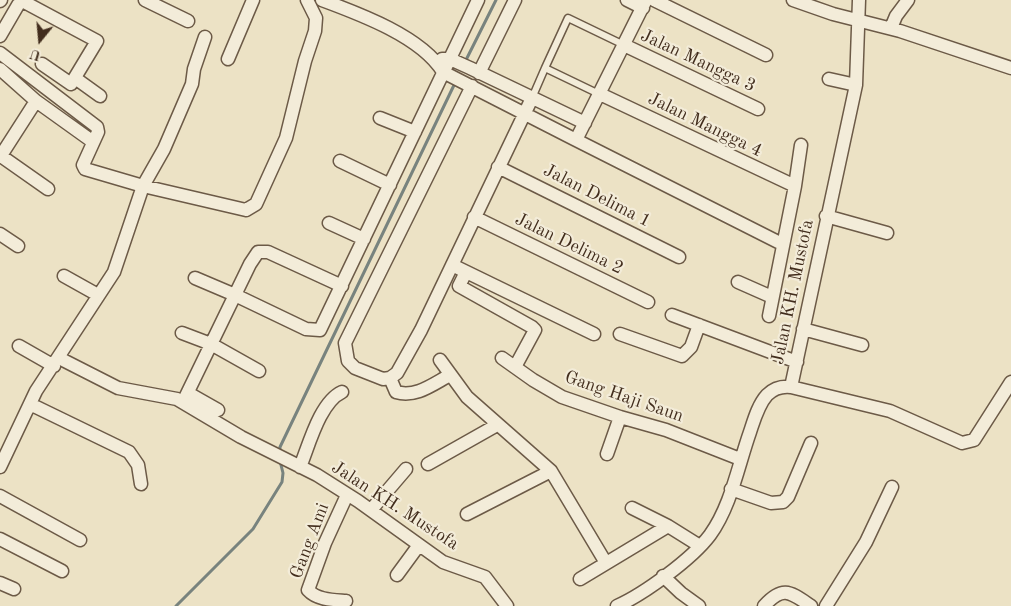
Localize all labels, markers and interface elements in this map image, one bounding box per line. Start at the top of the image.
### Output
north arrow [15,15,65,65]
street label: Jalan Mangga 3 [637,25,759,97]
text: U [28,46,43,63]
street label: Jalan Mangga 4 [644,88,766,162]
street label: Jalan Delima 1 [540,160,654,232]
street label: Jalan Delima 2 [511,208,627,280]
street label: Jalan KH. Mustofa [767,218,819,366]
street label: Gang Haji Saun [562,367,686,427]
street label: Jalan KH. Mustofa [327,457,463,555]
street label: Gang Ami [286,500,334,582]

